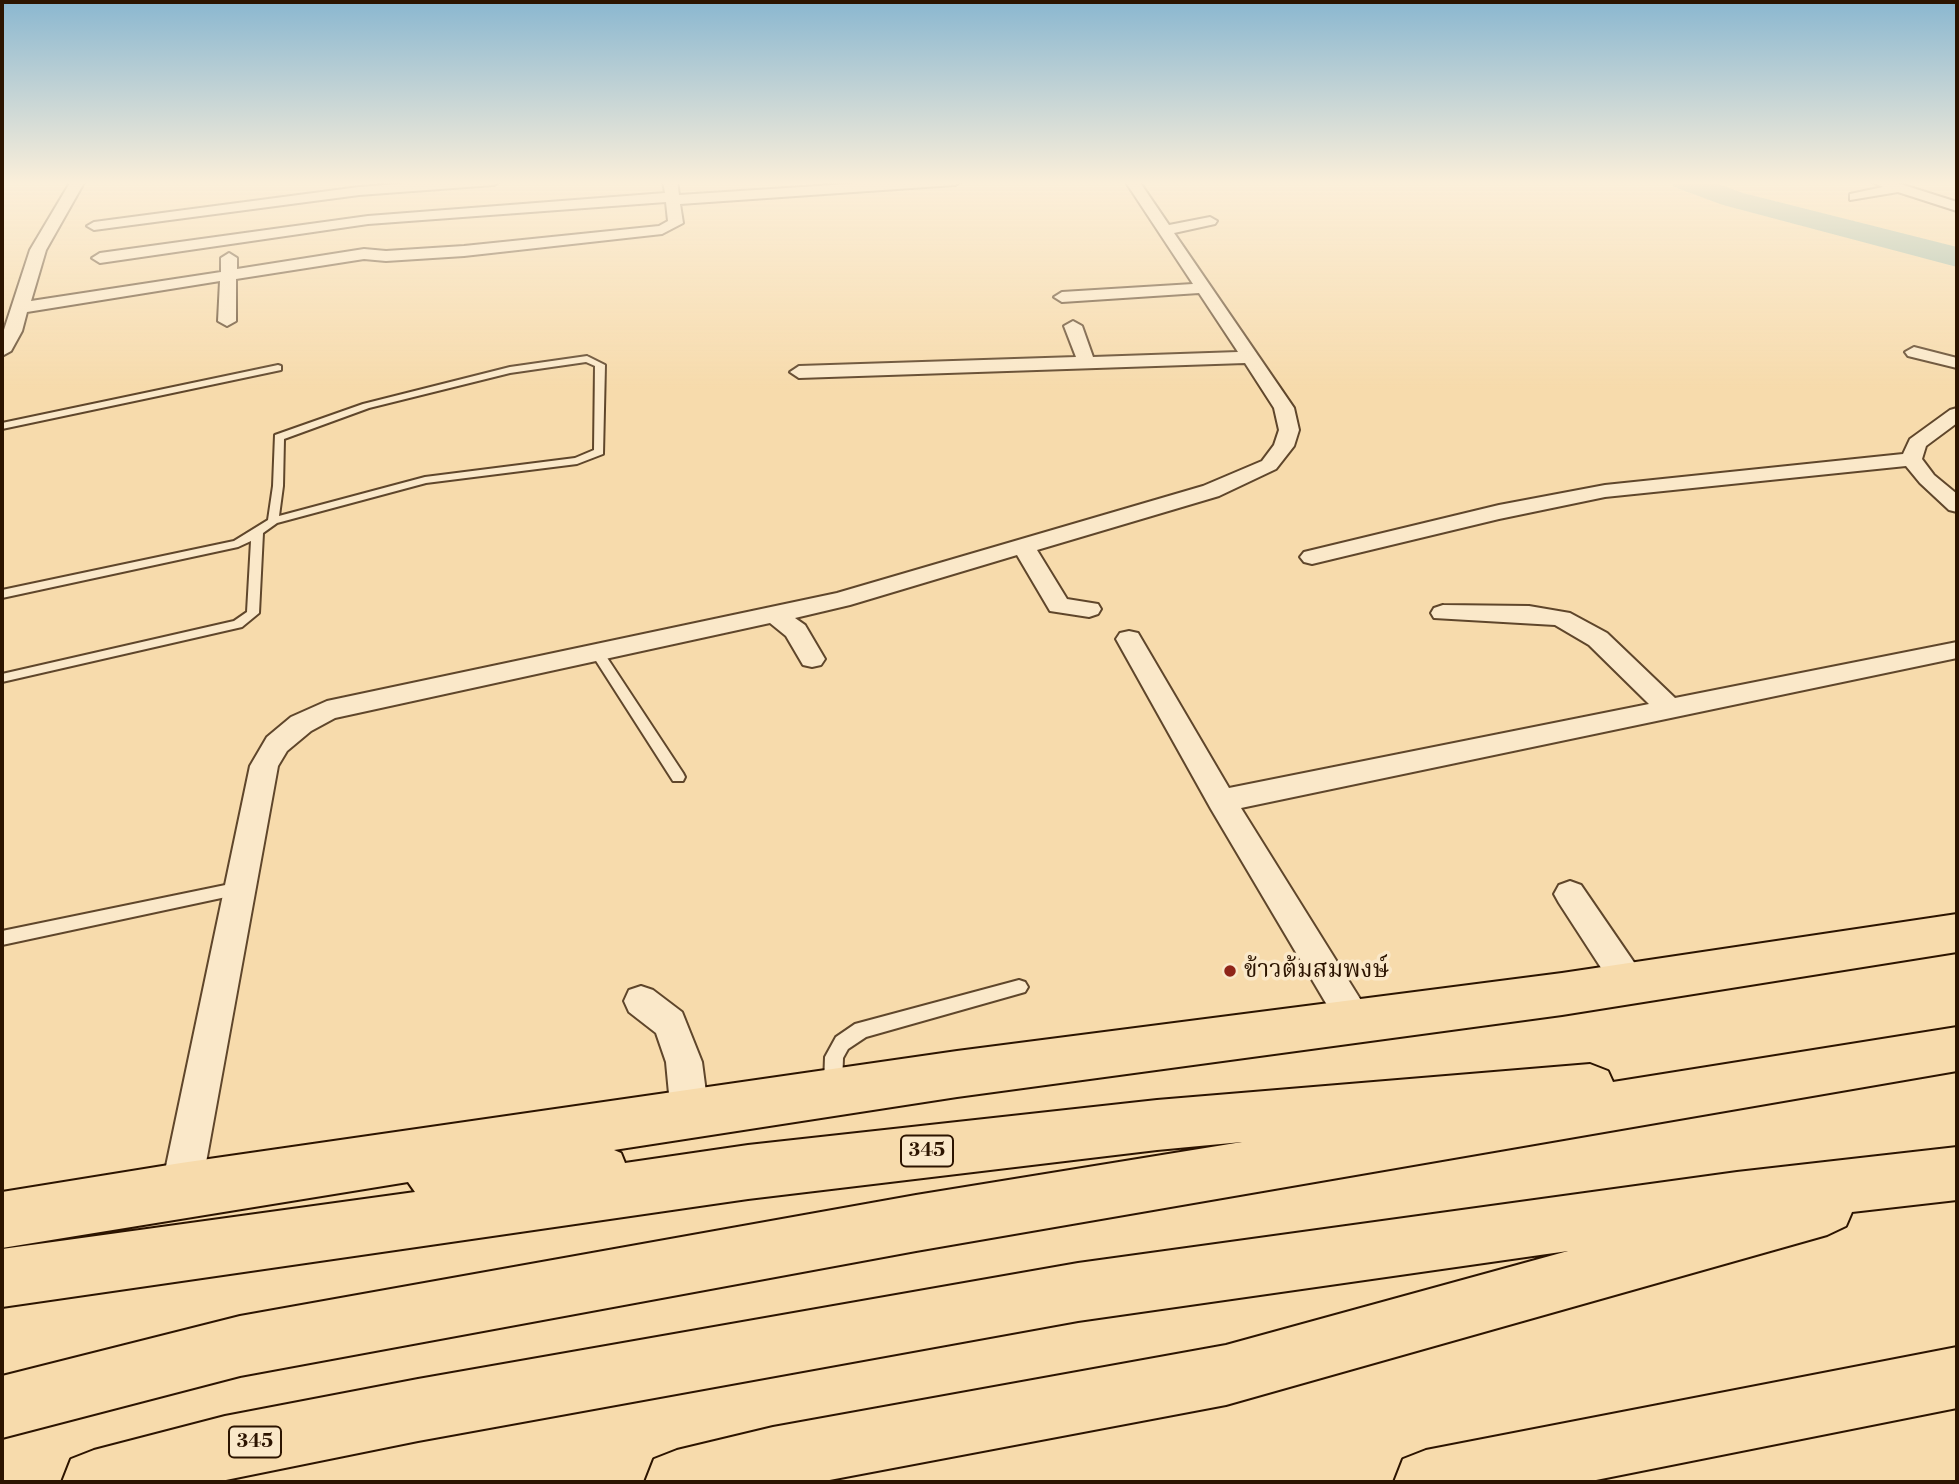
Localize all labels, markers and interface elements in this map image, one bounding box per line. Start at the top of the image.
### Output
place label: ข้าวต้มสมพงษ์ [1244,957,1389,985]
marker: ข้าวต้มสมพงษ์ [1222,963,1238,979]
road number: 345 [901,1135,953,1166]
road number: 345 [229,1426,281,1458]

